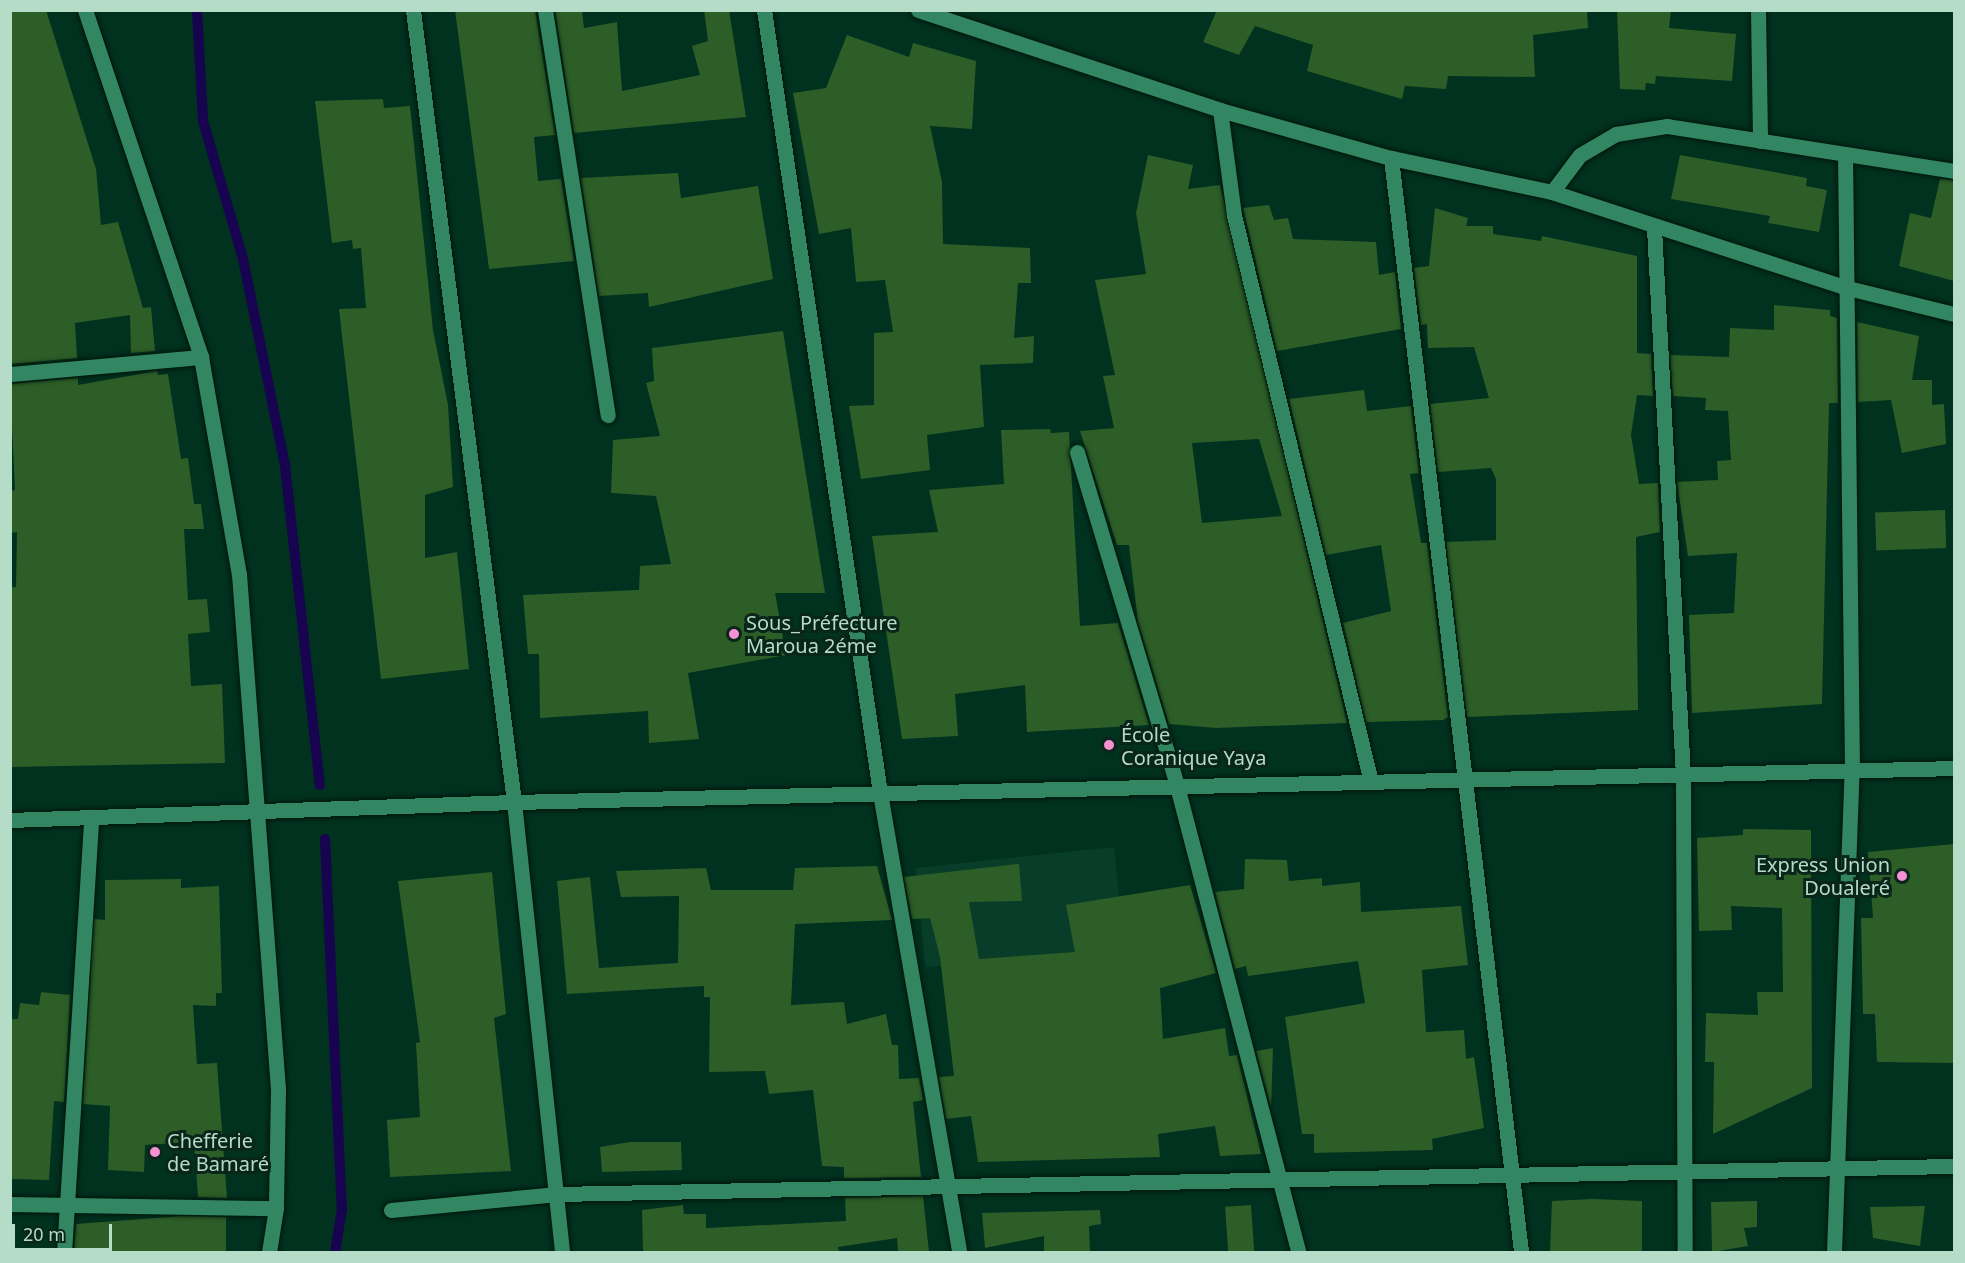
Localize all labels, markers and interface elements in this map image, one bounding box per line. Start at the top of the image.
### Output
place label: Sous_Préfecture Maroua 2éme [746,610,898,657]
marker: Sous_Préfecture Maroua 2éme [727,627,741,641]
place label: École Coranique Yaya [1121,722,1266,769]
marker: École Coranique Yaya [1102,738,1116,752]
place label: Express Union Doualeré [1756,852,1890,899]
marker: Express Union Doualeré [1895,869,1909,883]
place label: Chefferie de Bamaré [167,1128,269,1175]
marker: Chefferie de Bamaré [148,1145,162,1159]
scale bar [15,1212,116,1250]
text: 20 m [23,1222,65,1246]

